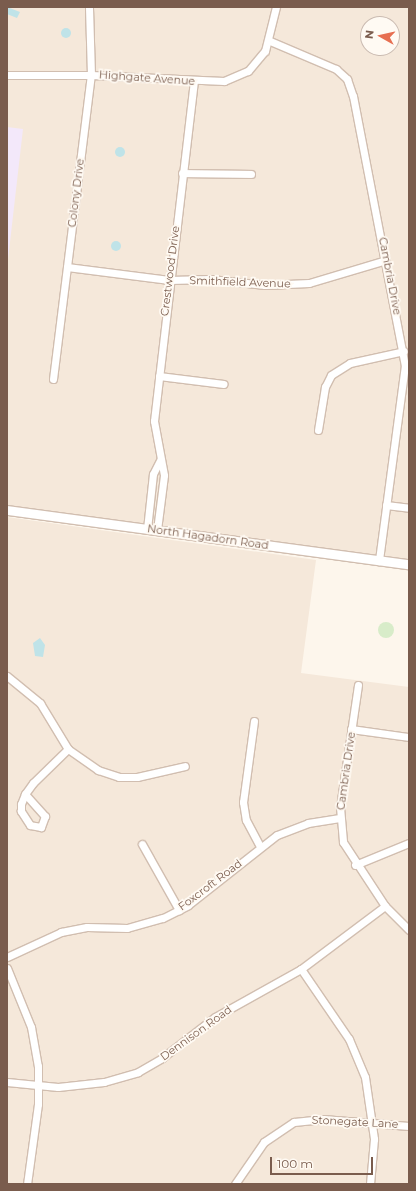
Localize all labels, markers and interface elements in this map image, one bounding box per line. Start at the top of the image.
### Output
north arrow [360,16,400,56]
text: N [362,29,377,40]
street label: Highgate Avenue [99,68,195,88]
street label: Colony Drive [65,158,87,228]
street label: Crestwood Drive [158,225,182,317]
street label: Cambria Drive [376,236,404,316]
street label: Smithfield Avenue [189,274,291,290]
street label: North Hagadorn Road [146,522,270,552]
street label: Cambria Drive [334,731,358,811]
street label: Foxcroft Road [176,857,244,913]
street label: Dennison Road [158,1003,234,1063]
street label: Stonegate Lane [311,1113,399,1131]
scale bar [272,1149,375,1175]
text: 100 m [277,1156,313,1171]

